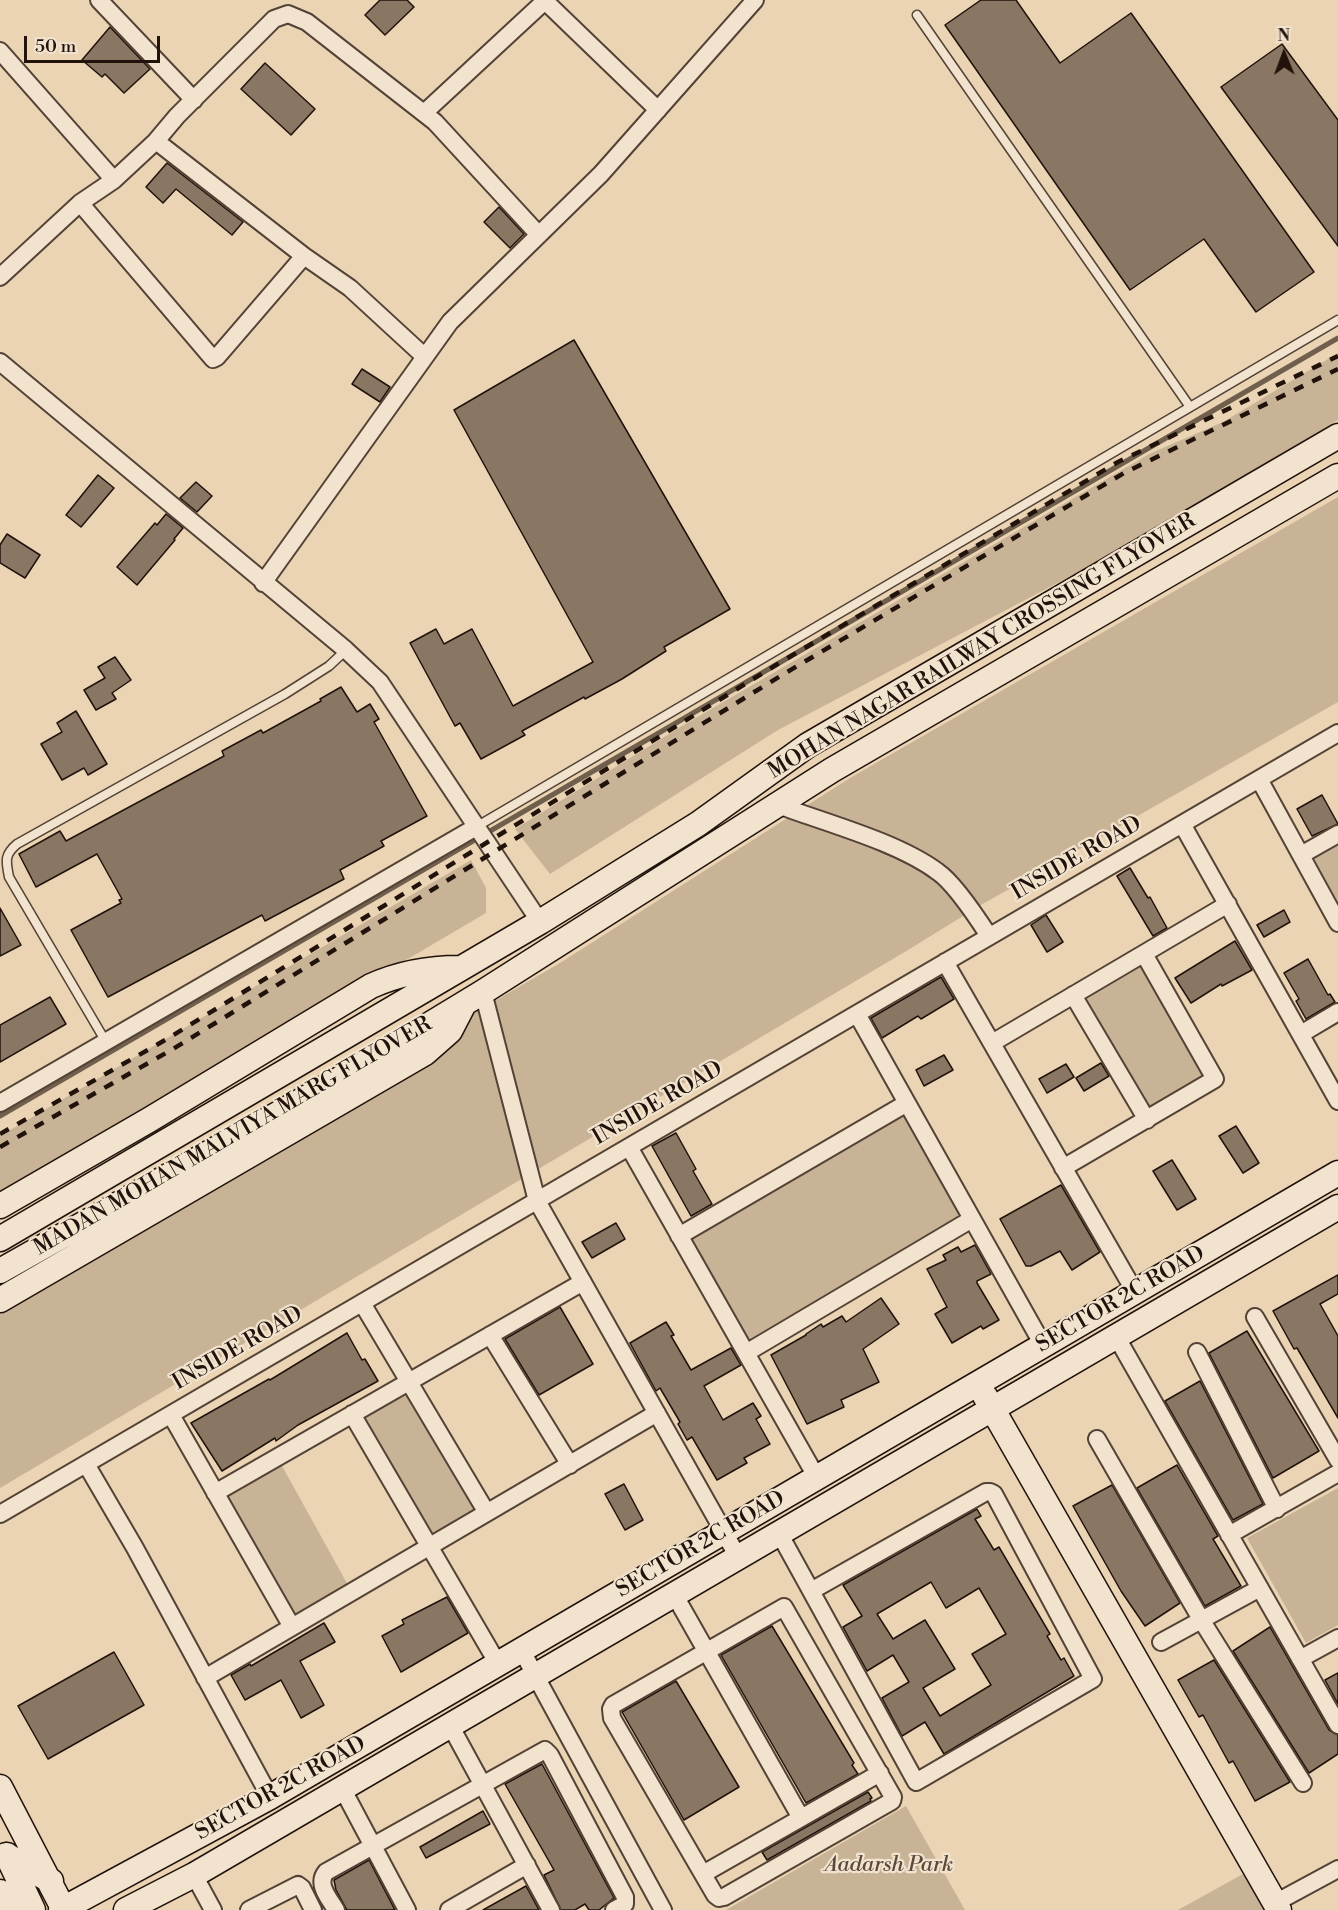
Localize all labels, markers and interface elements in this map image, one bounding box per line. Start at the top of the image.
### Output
scale bar [27,24,164,62]
north arrow [1254,24,1314,84]
text: N [1277,26,1290,46]
text: 50 m [35,35,76,58]
street label: MOHAN NAGAR RAILWAY CROSSING FLYOVER [763,508,1201,786]
street label: INSIDE ROAD [1007,811,1147,907]
street label: MADAN MOHAN MALVIYA MARG FLYOVER [29,1012,437,1262]
street label: INSIDE ROAD [588,1056,728,1152]
street label: SECTOR 2C ROAD [1032,1241,1210,1359]
street label: INSIDE ROAD [168,1301,308,1397]
street label: SECTOR 2C ROAD [612,1486,790,1604]
street label: SECTOR 2C ROAD [191,1731,371,1847]
park label: Aadarsh Park [825,1853,953,1879]

